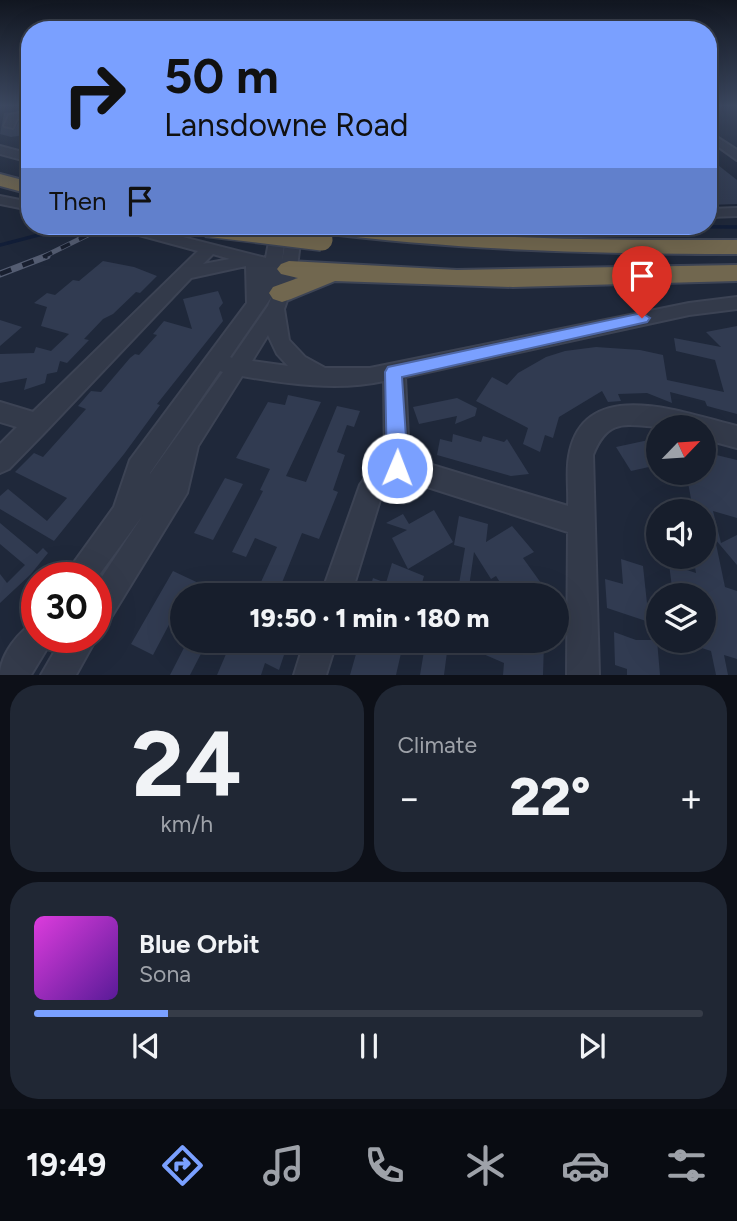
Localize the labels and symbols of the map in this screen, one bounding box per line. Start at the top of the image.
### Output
pin [612,246,672,318]
north arrow [646,415,716,485]
position arrow [360,431,434,505]
speed limit sign: 30 [21,562,112,653]

